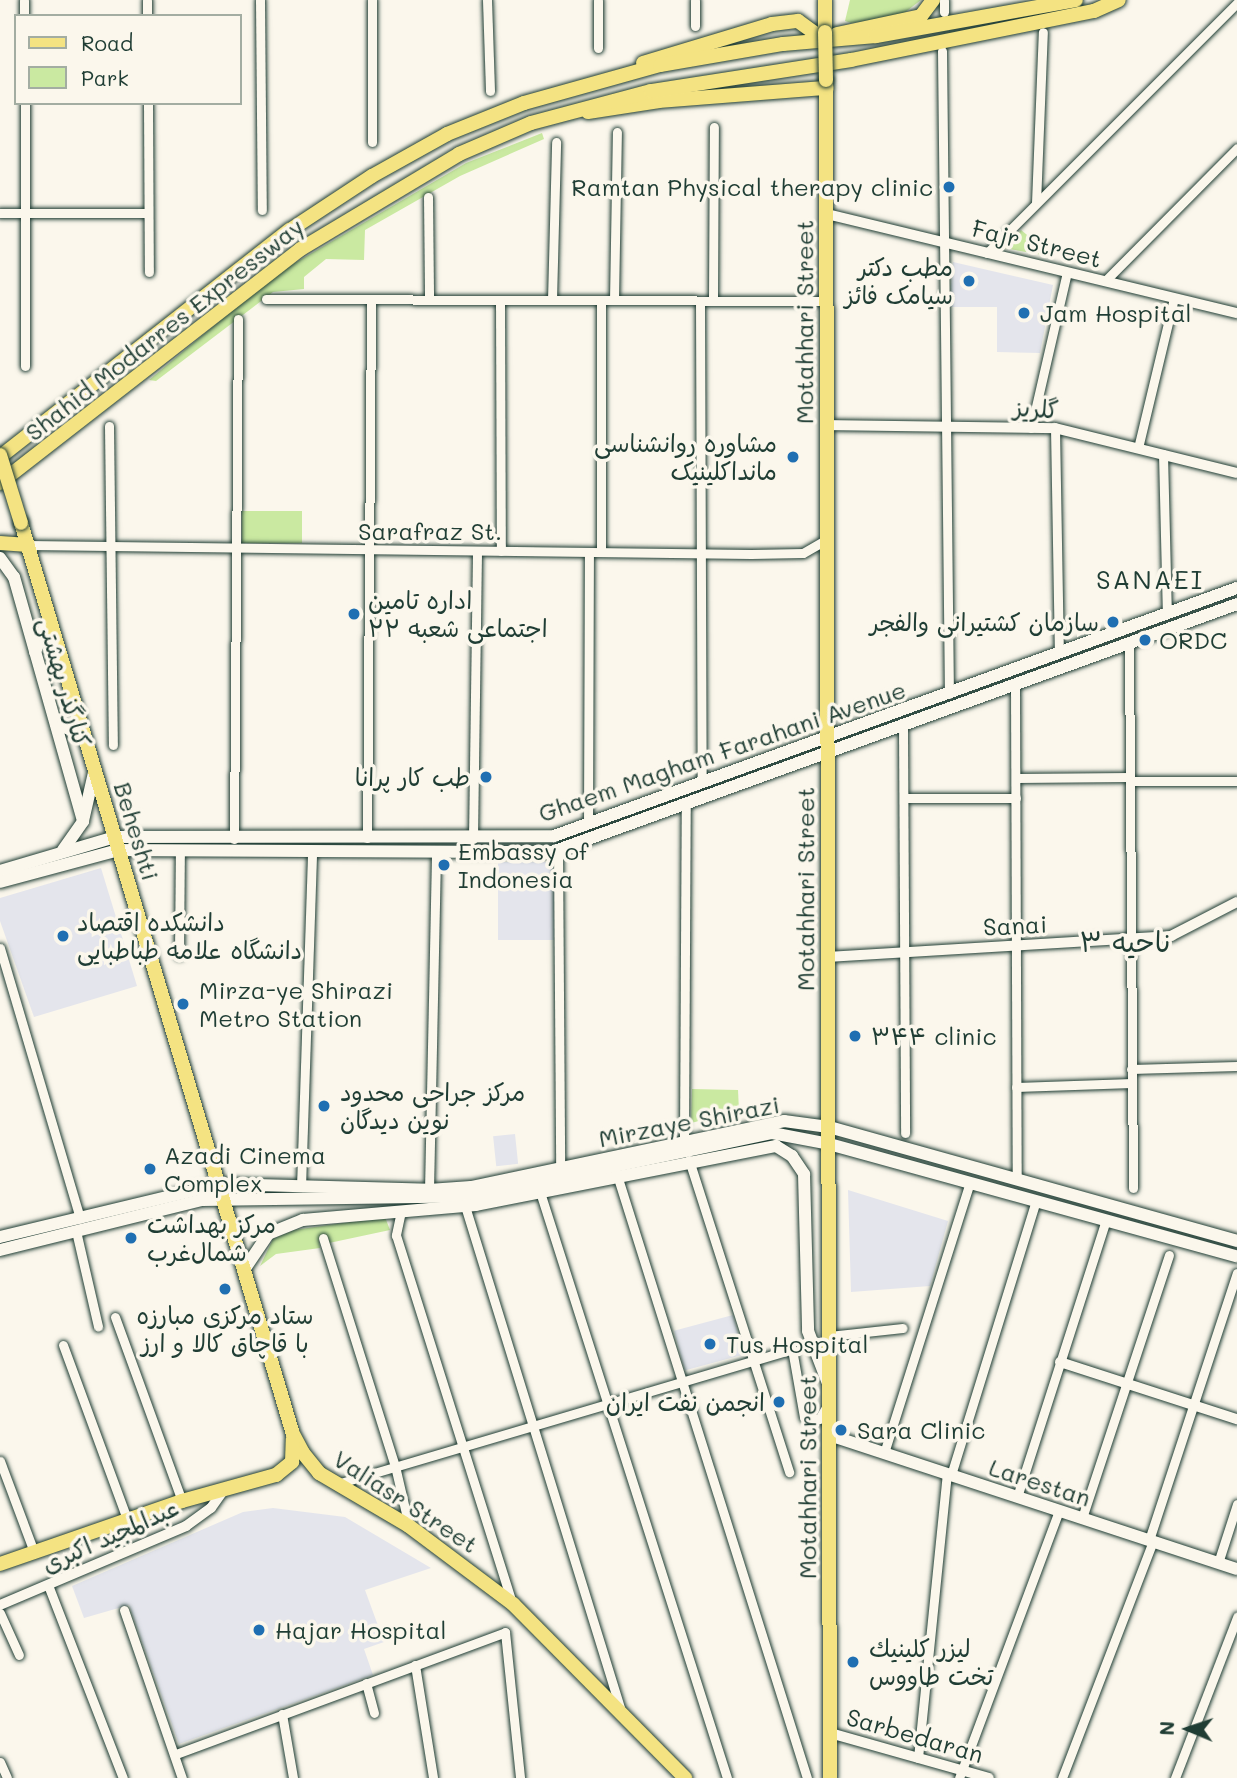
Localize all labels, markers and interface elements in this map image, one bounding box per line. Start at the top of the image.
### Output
legend [14,14,242,105]
text: Road [81,29,133,56]
text: Park [81,64,129,91]
place label: Ramtan Physical therapy clinic [571,173,933,201]
marker: Ramtan Physical therapy clinic [939,177,959,197]
street label: Shahid Modarres Expressway [19,212,309,446]
street label: Fajr Street [969,213,1105,273]
street label: Motahhari Street [790,220,818,424]
place label: مطب دکتر سیامک فائز [844,253,953,309]
marker: مطب دکتر سیامک فائز [959,271,979,291]
place label: Jam Hospital [1040,299,1192,327]
marker: Jam Hospital [1014,303,1034,323]
street label: گلریز [1012,392,1060,424]
place label: مشاوره روانشناسی مانداکلینیک [594,429,777,485]
marker: مشاوره روانشناسی مانداکلینیک [783,447,803,467]
street label: Sarafraz St. [358,517,502,545]
district label: SANAEI [1097,564,1203,596]
place label: اداره تامین اجتماعی شعبه ۲۲ [368,586,548,642]
marker: اداره تامین اجتماعی شعبه ۲۲ [346,606,362,622]
place label: سازمان کشتیرانی والفجر [870,608,1099,636]
street label: کنارگذر بهشتی [33,614,97,750]
marker: سازمان کشتیرانی والفجر [1105,614,1121,630]
place label: ORDC [1159,626,1227,654]
marker: ORDC [1137,632,1153,648]
street label: Ghaem Magham Farahani Avenue [535,674,909,828]
place label: طب کار پرانا [355,763,470,791]
marker: طب کار پرانا [476,767,496,787]
street label: Beheshti [108,778,166,884]
street label: Motahhari Street [791,787,819,991]
place label: Embassy of Indonesia [458,837,588,893]
marker: Embassy of Indonesia [436,857,452,873]
place label: دانشکده اقتصاد دانشگاه علامه طباطبایی [77,908,302,964]
street label: Sanai [982,909,1048,941]
district label: ناحیه ۳ [1080,924,1170,958]
marker: دانشکده اقتصاد دانشگاه علامه طباطبایی [55,928,71,944]
place label: Mirza-ye Shirazi Metro Station [199,976,393,1032]
marker: Mirza-ye Shirazi Metro Station [173,994,193,1014]
place label: ۳۴۴ clinic [871,1022,996,1050]
marker: ۳۴۴ clinic [845,1026,865,1046]
place label: مرکز جراحی محدود نوین دیدگان [340,1078,525,1134]
street label: Mirzaye Shirazi [596,1089,782,1153]
marker: مرکز جراحی محدود نوین دیدگان [314,1096,334,1116]
place label: Azadi Cinema Complex [164,1141,326,1197]
marker: Azadi Cinema Complex [142,1161,158,1177]
place label: مرکز بهداشت شمال‌غرب [147,1210,276,1266]
marker: مرکز بهداشت شمال‌غرب [121,1228,141,1248]
marker: ستاد مرکزی مبارزه با قاچاق کالا و ارز [217,1281,233,1297]
place label: ستاد مرکزی مبارزه با قاچاق کالا و ارز [137,1301,313,1357]
place label: Tus Hospital [726,1330,869,1358]
marker: Tus Hospital [700,1334,720,1354]
street label: Motahhari Street [793,1375,821,1579]
place label: انجمن نفت ایران [606,1388,765,1416]
marker: انجمن نفت ایران [771,1394,787,1410]
place label: Sara Clinic [857,1416,985,1444]
marker: Sara Clinic [831,1420,851,1440]
street label: Valiasr Street [328,1444,484,1558]
street label: Larestan [986,1452,1094,1512]
street label: عبدالمجید اکبری [37,1492,183,1578]
place label: Hajar Hospital [275,1616,447,1644]
marker: Hajar Hospital [249,1620,269,1640]
place label: ليزر كلينيك تخت طاووس [869,1634,993,1690]
marker: ليزر كلينيك تخت طاووس [843,1652,863,1672]
north arrow [1153,1694,1223,1764]
street label: Sarbedaran [843,1702,987,1768]
text: N [1154,1721,1179,1736]

